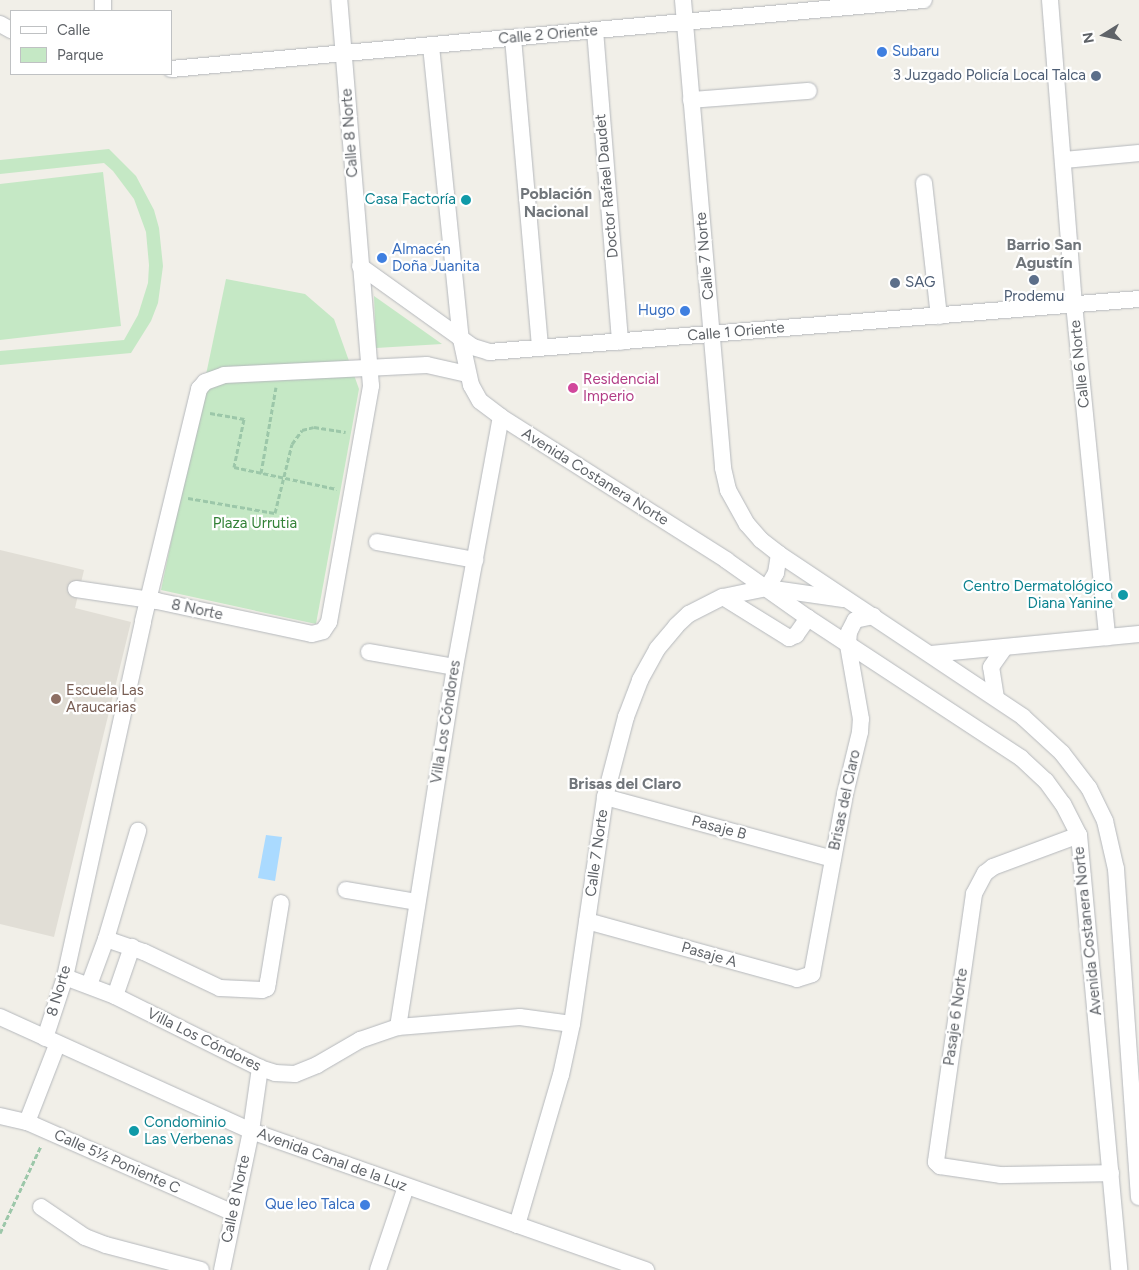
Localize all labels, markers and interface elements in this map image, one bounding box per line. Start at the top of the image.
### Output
legend [10,10,172,75]
north arrow [1079,10,1129,60]
text: Calle [57,21,90,39]
street label: Calle 2 Oriente [498,22,598,48]
text: N [1079,31,1098,45]
place label: Subaru [892,43,939,61]
text: Parque [57,46,104,64]
marker: Subaru [876,46,888,58]
place label: 3 Juzgado Policía Local Talca [893,67,1086,85]
marker: 3 Juzgado Policía Local Talca [1090,70,1102,82]
street label: Calle 8 Norte [338,88,362,178]
street label: Doctor Rafael Daudet [592,113,622,259]
district label: Población Nacional [520,184,592,222]
place label: Casa Factoría [365,191,456,209]
marker: Casa Factoría [460,194,472,206]
street label: Calle 7 Norte [692,211,718,301]
district label: Barrio San Agustín [1006,235,1082,273]
place label: Almacén Doña Juanita [392,240,480,275]
marker: Almacén Doña Juanita [376,252,388,264]
place label: SAG [905,274,935,292]
marker: Prodemu [1028,274,1040,286]
marker: SAG [889,277,901,289]
place label: Prodemu [1004,288,1064,306]
place label: Hugo [638,302,675,320]
marker: Hugo [679,305,691,317]
street label: Calle 1 Oriente [687,319,785,345]
street label: Calle 6 Norte [1066,319,1094,409]
place label: Residencial Imperio [583,370,659,405]
marker: Residencial Imperio [567,382,579,394]
street label: Avenida Costanera Norte [518,424,672,530]
park label: Plaza Urrutia [213,515,297,533]
place label: Centro Dermatológico Diana Yanine [963,577,1113,612]
marker: Centro Dermatológico Diana Yanine [1117,589,1129,601]
street label: 8 Norte [170,596,224,624]
street label: Villa Los Cóndores [427,659,465,785]
place label: Escuela Las Araucarias [66,681,144,716]
marker: Escuela Las Araucarias [50,693,62,705]
street label: Brisas del Claro [826,748,864,852]
district label: Brisas del Claro [569,774,681,794]
street label: Calle 7 Norte [582,808,612,898]
street label: Pasaje B [690,812,748,844]
street label: Avenida Costanera Norte [1070,846,1106,1016]
street label: Pasaje A [679,939,739,971]
street label: 8 Norte [43,963,75,1019]
street label: Pasaje 6 Norte [940,967,972,1067]
street label: Villa Los Cóndores [144,1005,264,1075]
place label: Condominio Las Verbenas [144,1113,233,1148]
street label: Avenida Canal de la Luz [255,1124,409,1196]
marker: Condominio Las Verbenas [128,1125,140,1137]
street label: Calle 5½ Poniente C [51,1126,183,1198]
street label: Calle 8 Norte [218,1154,254,1244]
place label: Que leo Talca [265,1196,355,1214]
marker: Que leo Talca [359,1199,371,1211]

